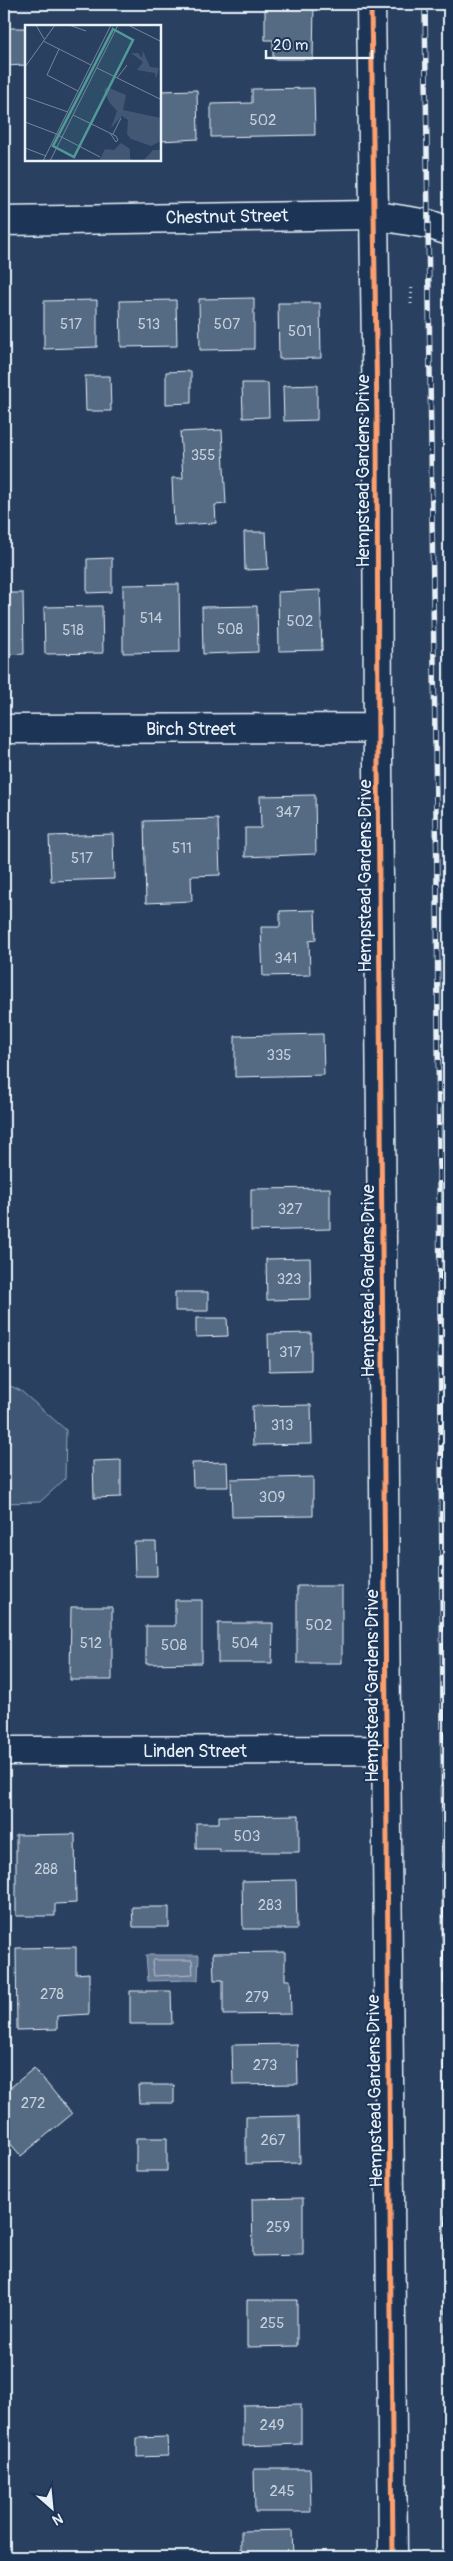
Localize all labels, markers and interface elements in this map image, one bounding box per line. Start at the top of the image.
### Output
inset map [25,25,161,161]
scale bar [266,28,372,60]
text: 20 m [273,36,308,55]
house number: 502 [250,111,276,130]
street label: Chestnut Street [165,204,289,230]
house number: 517 [60,315,82,334]
house number: 513 [138,315,160,334]
house number: 507 [214,315,240,334]
house number: 501 [288,322,312,341]
street label: Hempstead Gardens Drive [352,374,375,568]
house number: 355 [191,446,215,465]
house number: 514 [140,609,163,628]
house number: 502 [287,612,313,631]
house number: 508 [217,620,243,639]
house number: 518 [62,621,84,640]
street label: Birch Street [146,718,237,741]
street label: Hempstead Gardens Drive [354,779,377,973]
house number: 347 [275,803,301,822]
house number: 511 [172,839,192,858]
house number: 517 [71,849,93,868]
house number: 341 [275,949,297,968]
house number: 335 [267,1046,291,1065]
street label: Hempstead Gardens Drive [357,1184,380,1378]
house number: 327 [278,1200,302,1219]
house number: 323 [277,1270,301,1289]
house number: 317 [279,1343,301,1362]
house number: 313 [271,1416,293,1435]
house number: 309 [259,1488,285,1507]
street label: Hempstead Gardens Drive [361,1589,384,1783]
house number: 502 [306,1616,332,1635]
house number: 512 [80,1634,102,1653]
house number: 504 [231,1634,259,1653]
house number: 508 [161,1636,187,1655]
street label: Linden Street [143,1740,248,1763]
house number: 503 [234,1827,260,1846]
house number: 288 [34,1860,58,1879]
house number: 283 [258,1896,282,1915]
house number: 278 [40,1985,64,2004]
house number: 279 [245,1988,269,2007]
street label: Hempstead Gardens Drive [362,1994,388,2188]
house number: 273 [253,2056,277,2075]
house number: 272 [21,2094,45,2113]
house number: 267 [261,2131,286,2150]
house number: 259 [266,2218,290,2237]
house number: 255 [260,2314,284,2333]
house number: 249 [260,2416,284,2435]
house number: 245 [269,2482,295,2501]
north arrow [28,2484,78,2534]
text: N [50,2509,66,2529]

